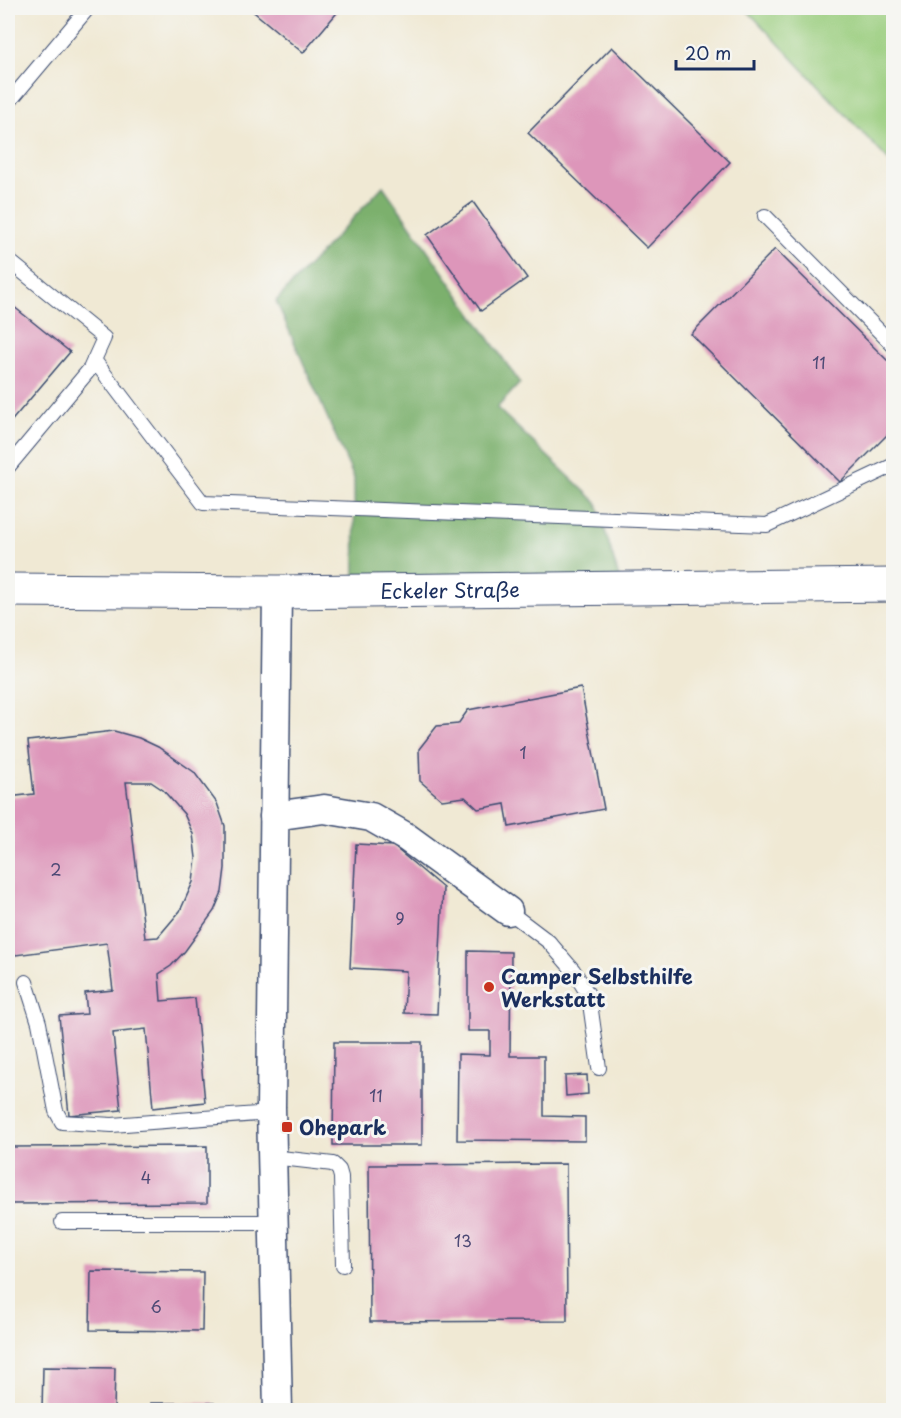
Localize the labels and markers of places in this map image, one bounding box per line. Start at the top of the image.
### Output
place label: Camper Selbsthilfe Werkstatt [501,961,693,1014]
marker: Camper Selbsthilfe Werkstatt [482,980,496,994]
place label: Ohepark [299,1112,387,1142]
marker: Ohepark [280,1120,294,1134]

